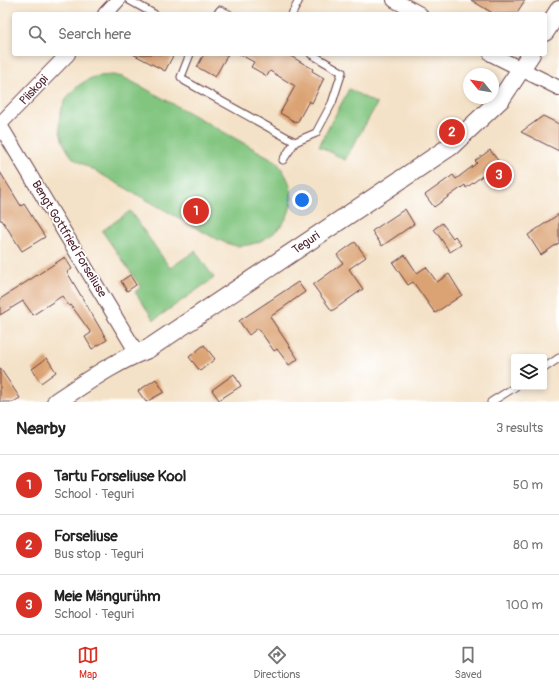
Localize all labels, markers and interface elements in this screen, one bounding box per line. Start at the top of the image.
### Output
search box [12,12,547,56]
icon: search [26,23,48,45]
text: Search here [58,25,131,44]
north arrow [463,68,499,104]
street label: Piiskopi [16,72,52,108]
pin: 2 [439,117,465,147]
pin: 3 [486,160,512,190]
street label: Bengt Gottfried Forseliuse [28,178,110,300]
your location [292,190,312,210]
pin: 1 [183,196,209,226]
street label: Teguri [289,228,323,258]
map controls [511,354,547,390]
button: layers [511,354,547,390]
text: Nearby [16,418,65,439]
text: 3 results [496,420,543,436]
text: Tartu Forseliuse Kool [54,467,186,486]
text: 1 [26,477,32,493]
text: 50 m [513,477,543,493]
text: School · Teguri [54,486,134,502]
text: Forseliuse [54,527,118,546]
text: 2 [25,537,33,553]
text: 80 m [513,537,543,553]
text: Bus stop · Teguri [54,546,144,562]
text: Meie Mängurühm [54,587,161,606]
text: 3 [25,597,33,613]
text: 100 m [506,597,543,613]
text: School · Teguri [54,606,134,622]
tab: Map [77,644,99,681]
tab: Directions [253,644,300,681]
tab: Saved [455,644,482,681]

